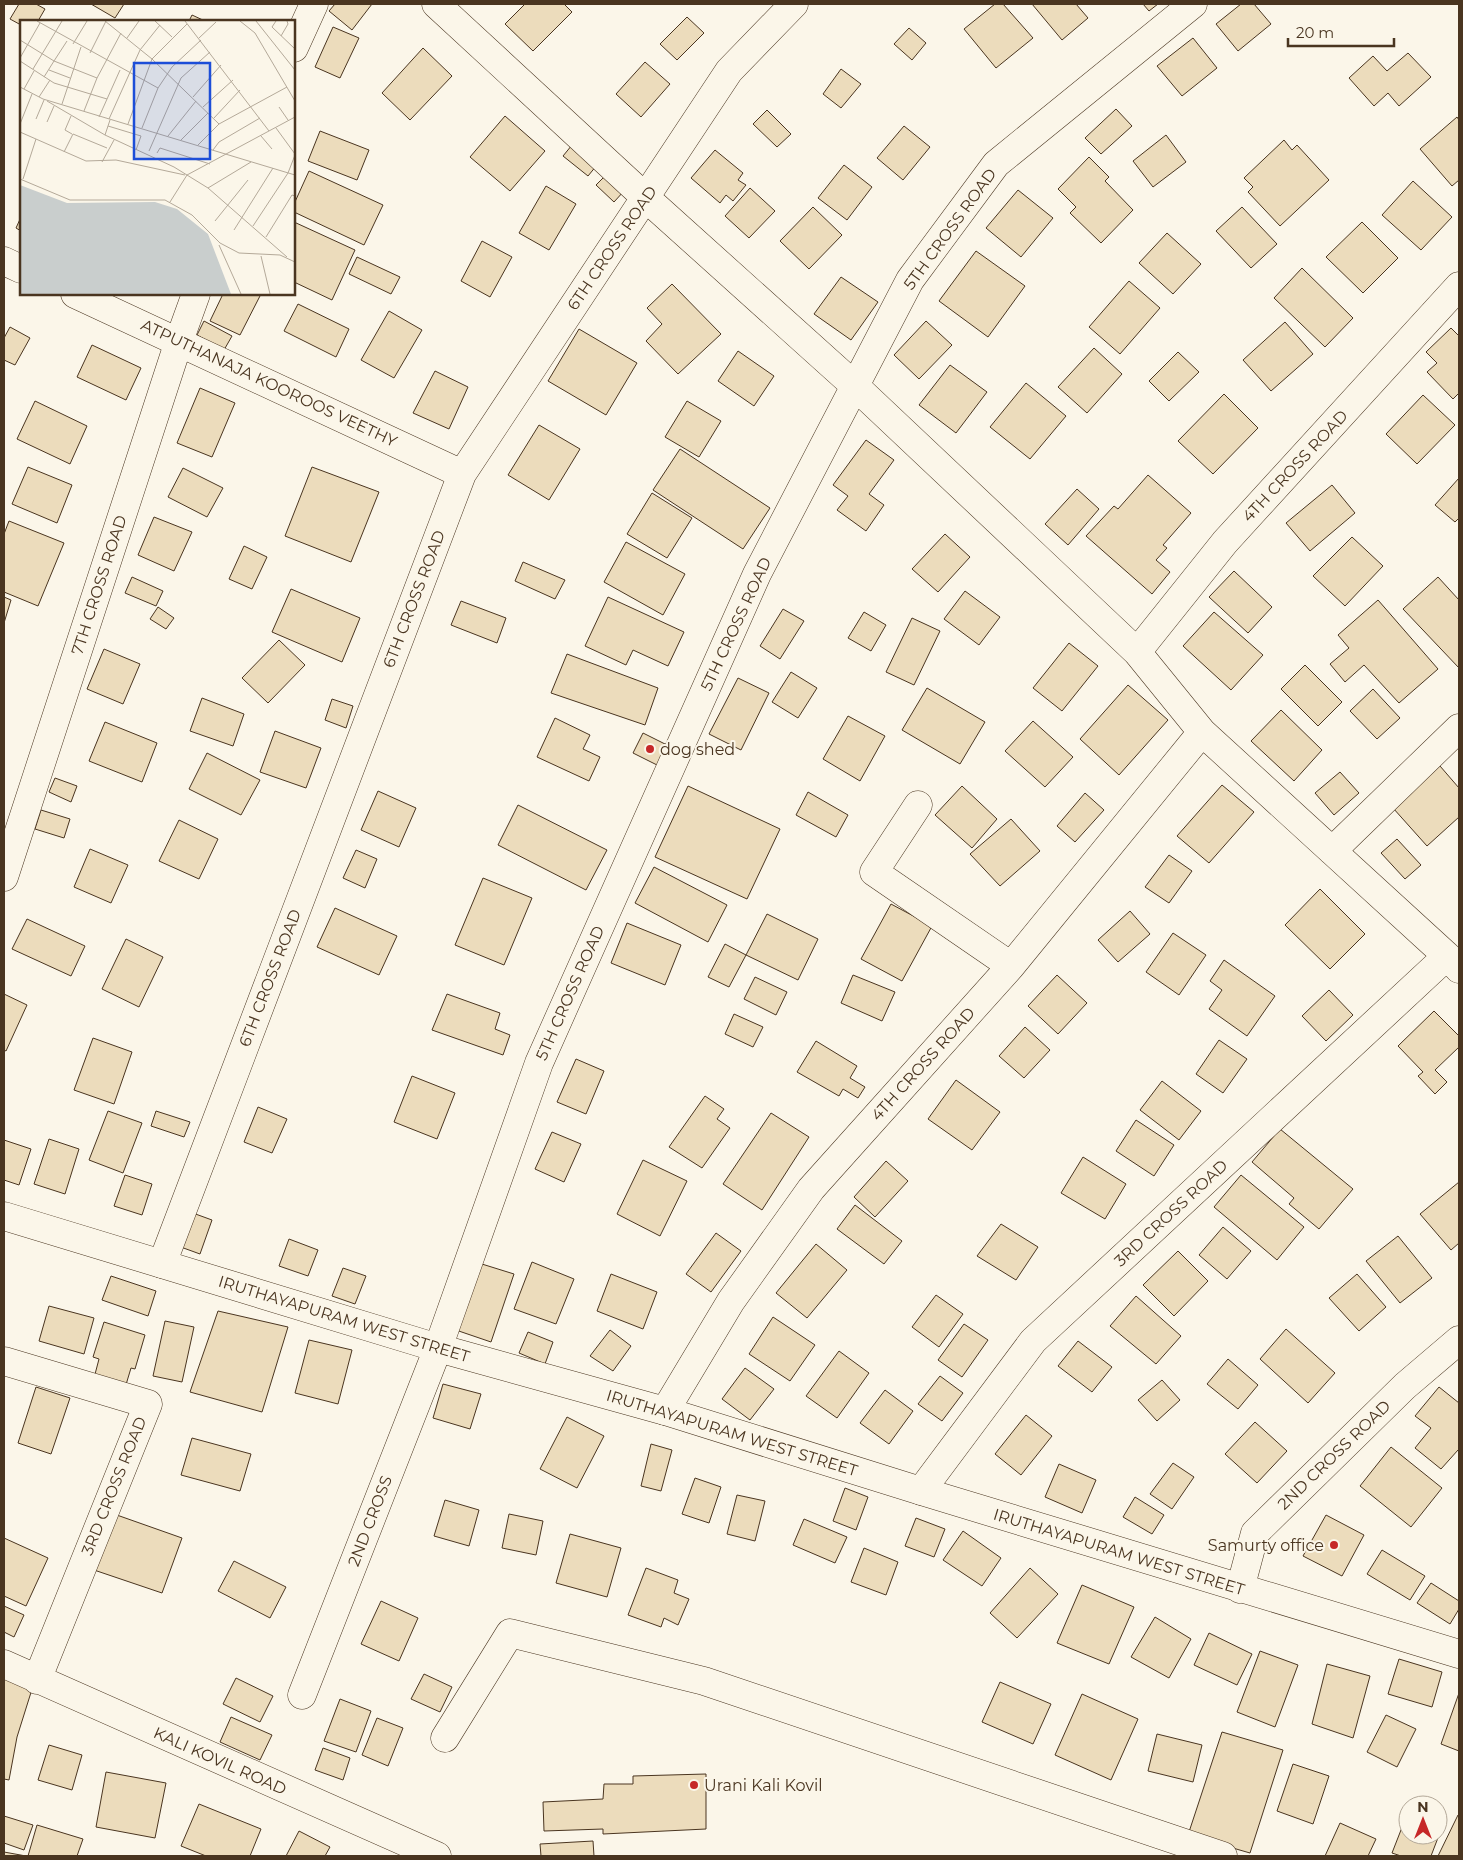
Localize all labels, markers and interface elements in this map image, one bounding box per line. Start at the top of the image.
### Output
scale bar [1288,15,1394,47]
inset map [20,20,295,295]
text: 20 m [1296,23,1334,42]
street label: 5TH CROSS ROAD [900,165,1000,293]
street label: 6TH CROSS ROAD [563,182,661,314]
street label: ATPUTHANAJA KOOROOS VEETHY [138,315,401,451]
street label: 4TH CROSS ROAD [1238,406,1352,526]
street label: 7TH CROSS ROAD [67,513,131,657]
street label: 6TH CROSS ROAD [379,528,449,670]
street label: 5TH CROSS ROAD [697,554,775,694]
place label: dog shed [660,740,735,759]
marker: dog shed [644,743,656,755]
street label: 6TH CROSS ROAD [235,907,305,1049]
street label: 5TH CROSS ROAD [532,923,608,1063]
street label: 4TH CROSS ROAD [867,1003,979,1125]
street label: 3RD CROSS ROAD [1110,1156,1232,1270]
street label: IRUTHAYAPURAM WEST STREET [216,1272,473,1367]
street label: IRUTHAYAPURAM WEST STREET [604,1386,861,1481]
street label: 2ND CROSS ROAD [1274,1396,1394,1514]
street label: 3RD CROSS ROAD [78,1414,150,1558]
street label: 2ND CROSS [344,1473,396,1569]
street label: IRUTHAYAPURAM WEST STREET [991,1505,1248,1600]
place label: Samurty office [1208,1536,1324,1555]
marker: Samurty office [1328,1539,1340,1551]
street label: KALI KOVIL ROAD [151,1723,289,1799]
place label: Urani Kali Kovil [704,1776,823,1795]
marker: Urani Kali Kovil [688,1779,700,1791]
north arrow [1398,1795,1448,1845]
text: N [1417,1798,1429,1816]

